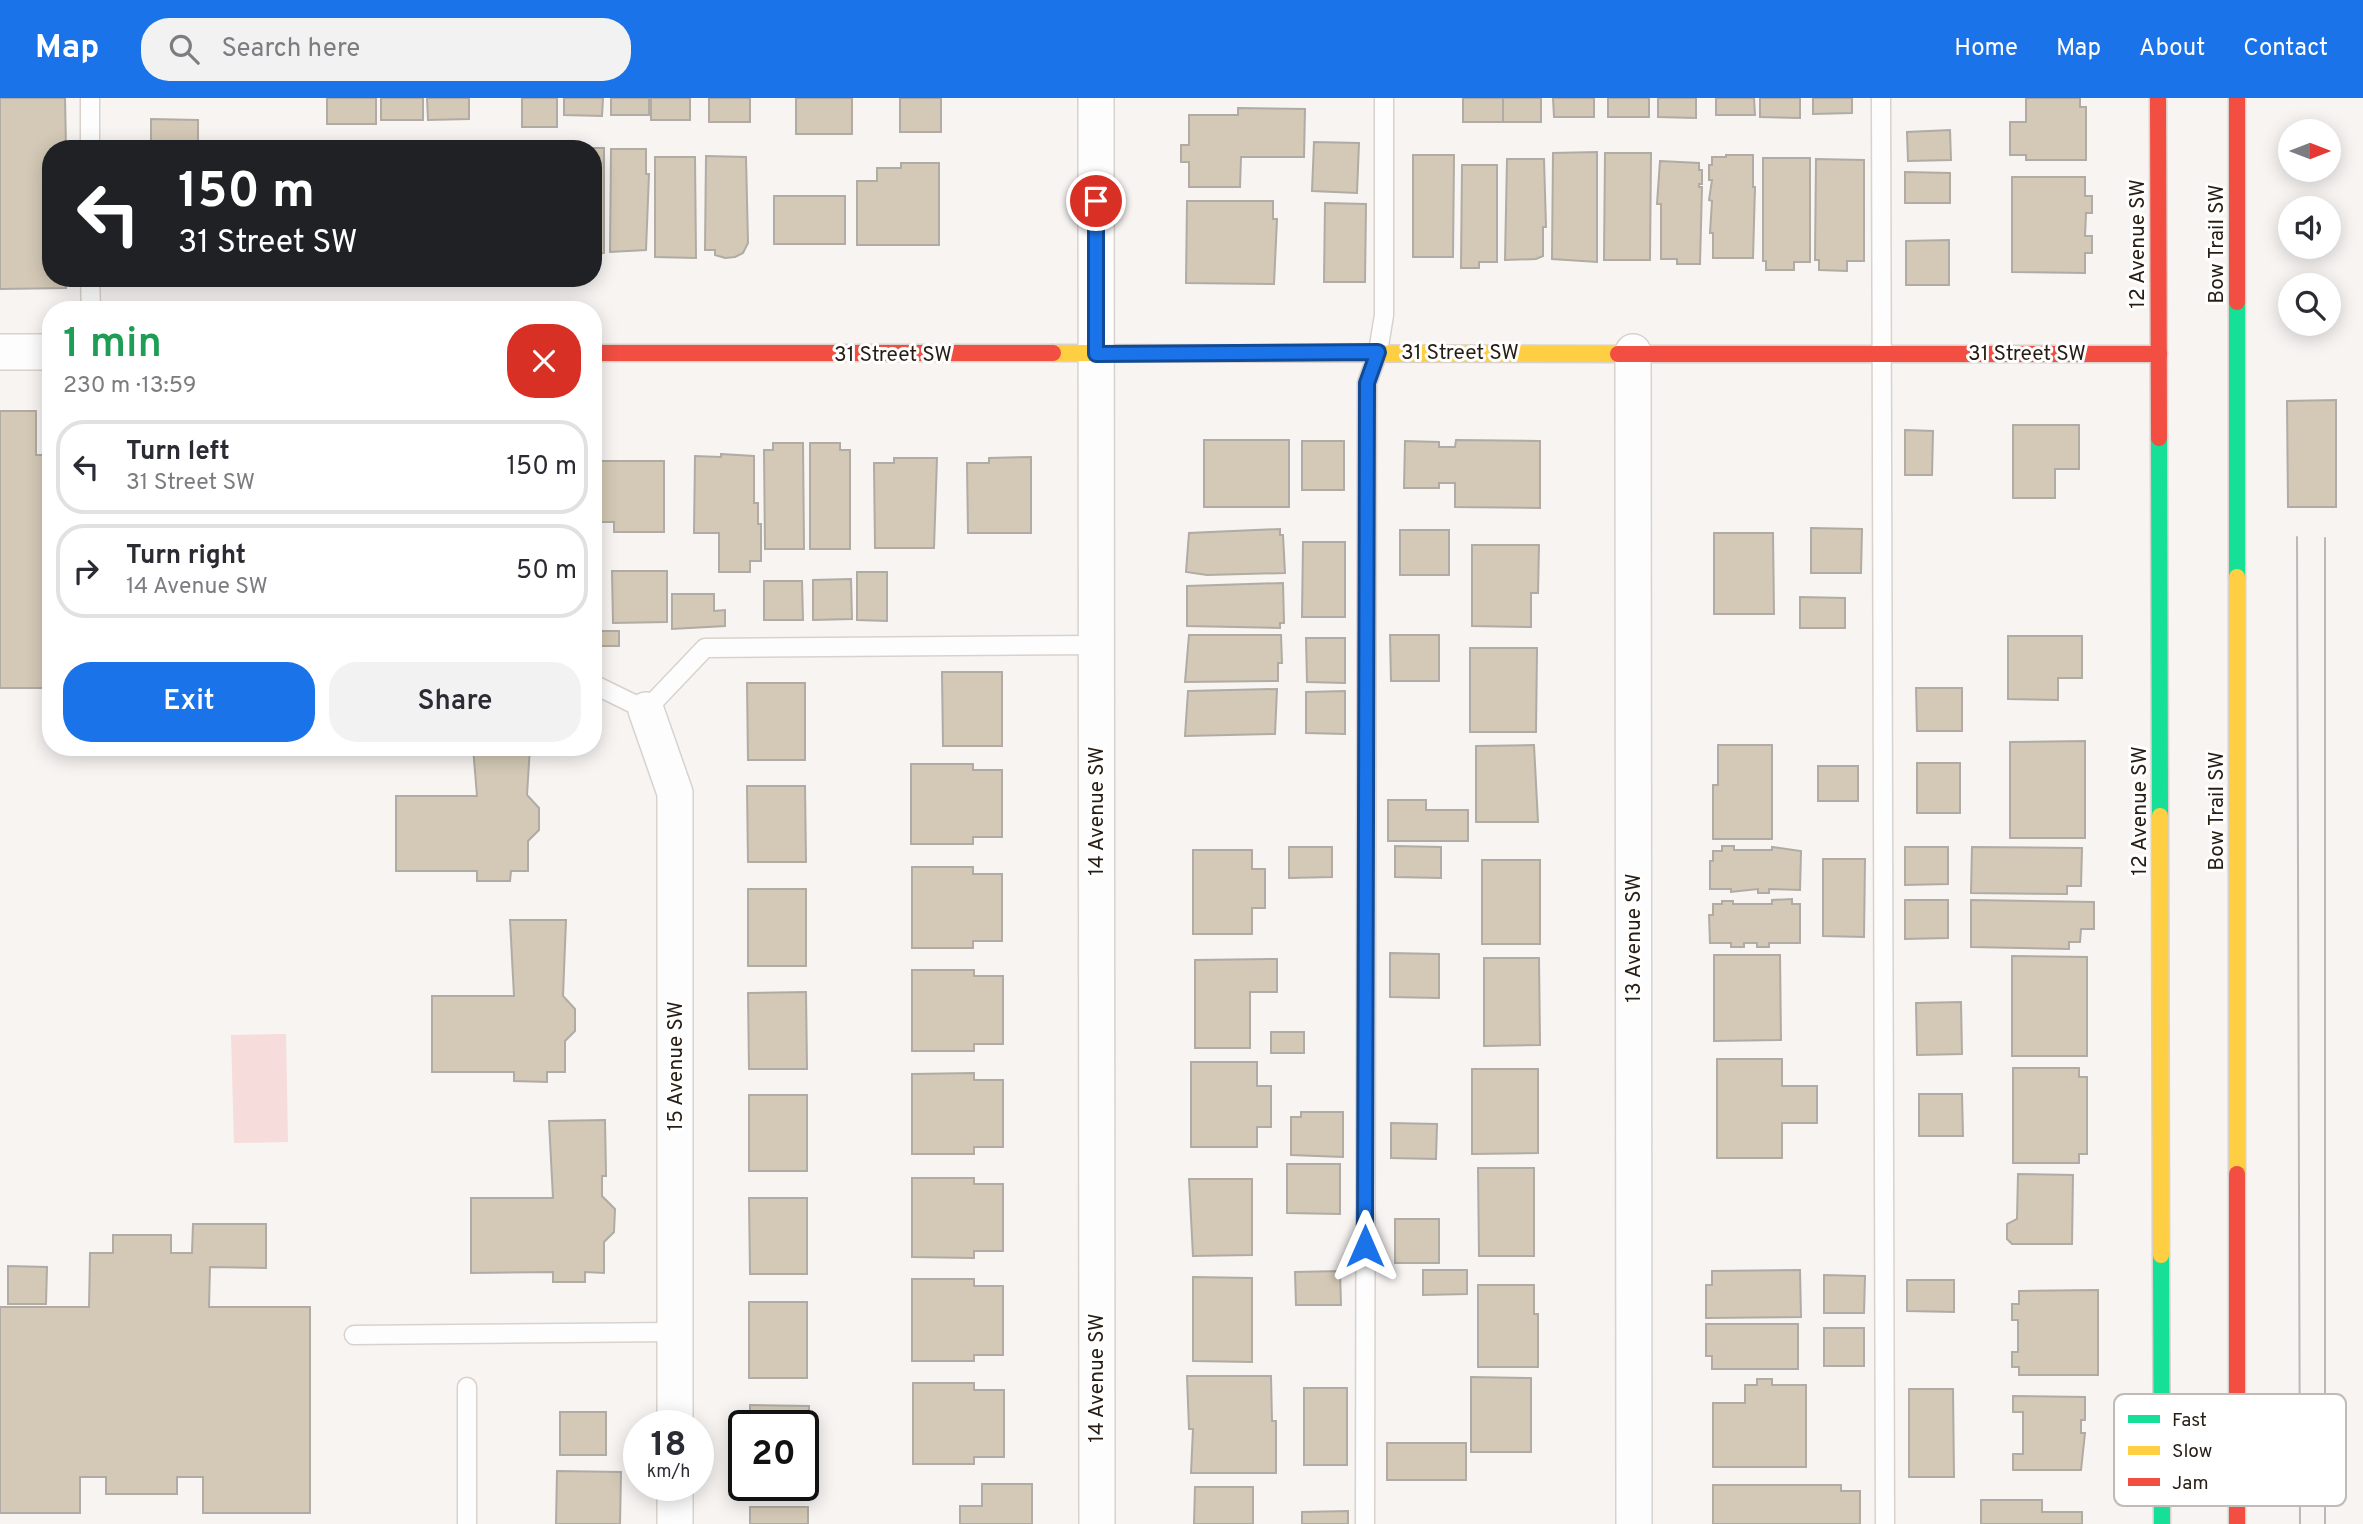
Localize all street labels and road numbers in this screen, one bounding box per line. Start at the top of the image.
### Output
street label: 12 Avenue SW [2125,179,2152,309]
street label: Bow Trail SW [2204,184,2231,304]
street label: 31 Street SW [1401,340,1519,367]
street label: 31 Street SW [1968,341,2086,368]
street label: 31 Street SW [834,342,952,369]
street label: 14 Avenue SW [1084,746,1111,876]
street label: 12 Avenue SW [2127,746,2154,876]
street label: Bow Trail SW [2204,751,2231,871]
street label: 13 Avenue SW [1621,873,1648,1003]
street label: 15 Avenue SW [663,1001,690,1131]
street label: 14 Avenue SW [1084,1313,1111,1443]

